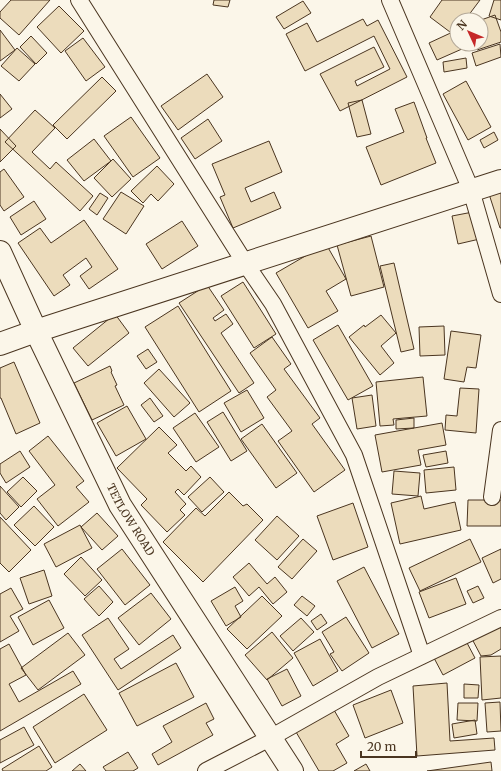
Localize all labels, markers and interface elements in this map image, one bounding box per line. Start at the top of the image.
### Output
north arrow [449,12,489,52]
text: N [454,17,470,33]
street label: TETLOW ROAD [104,481,158,558]
scale bar [361,733,416,759]
text: 20 m [367,739,396,754]

